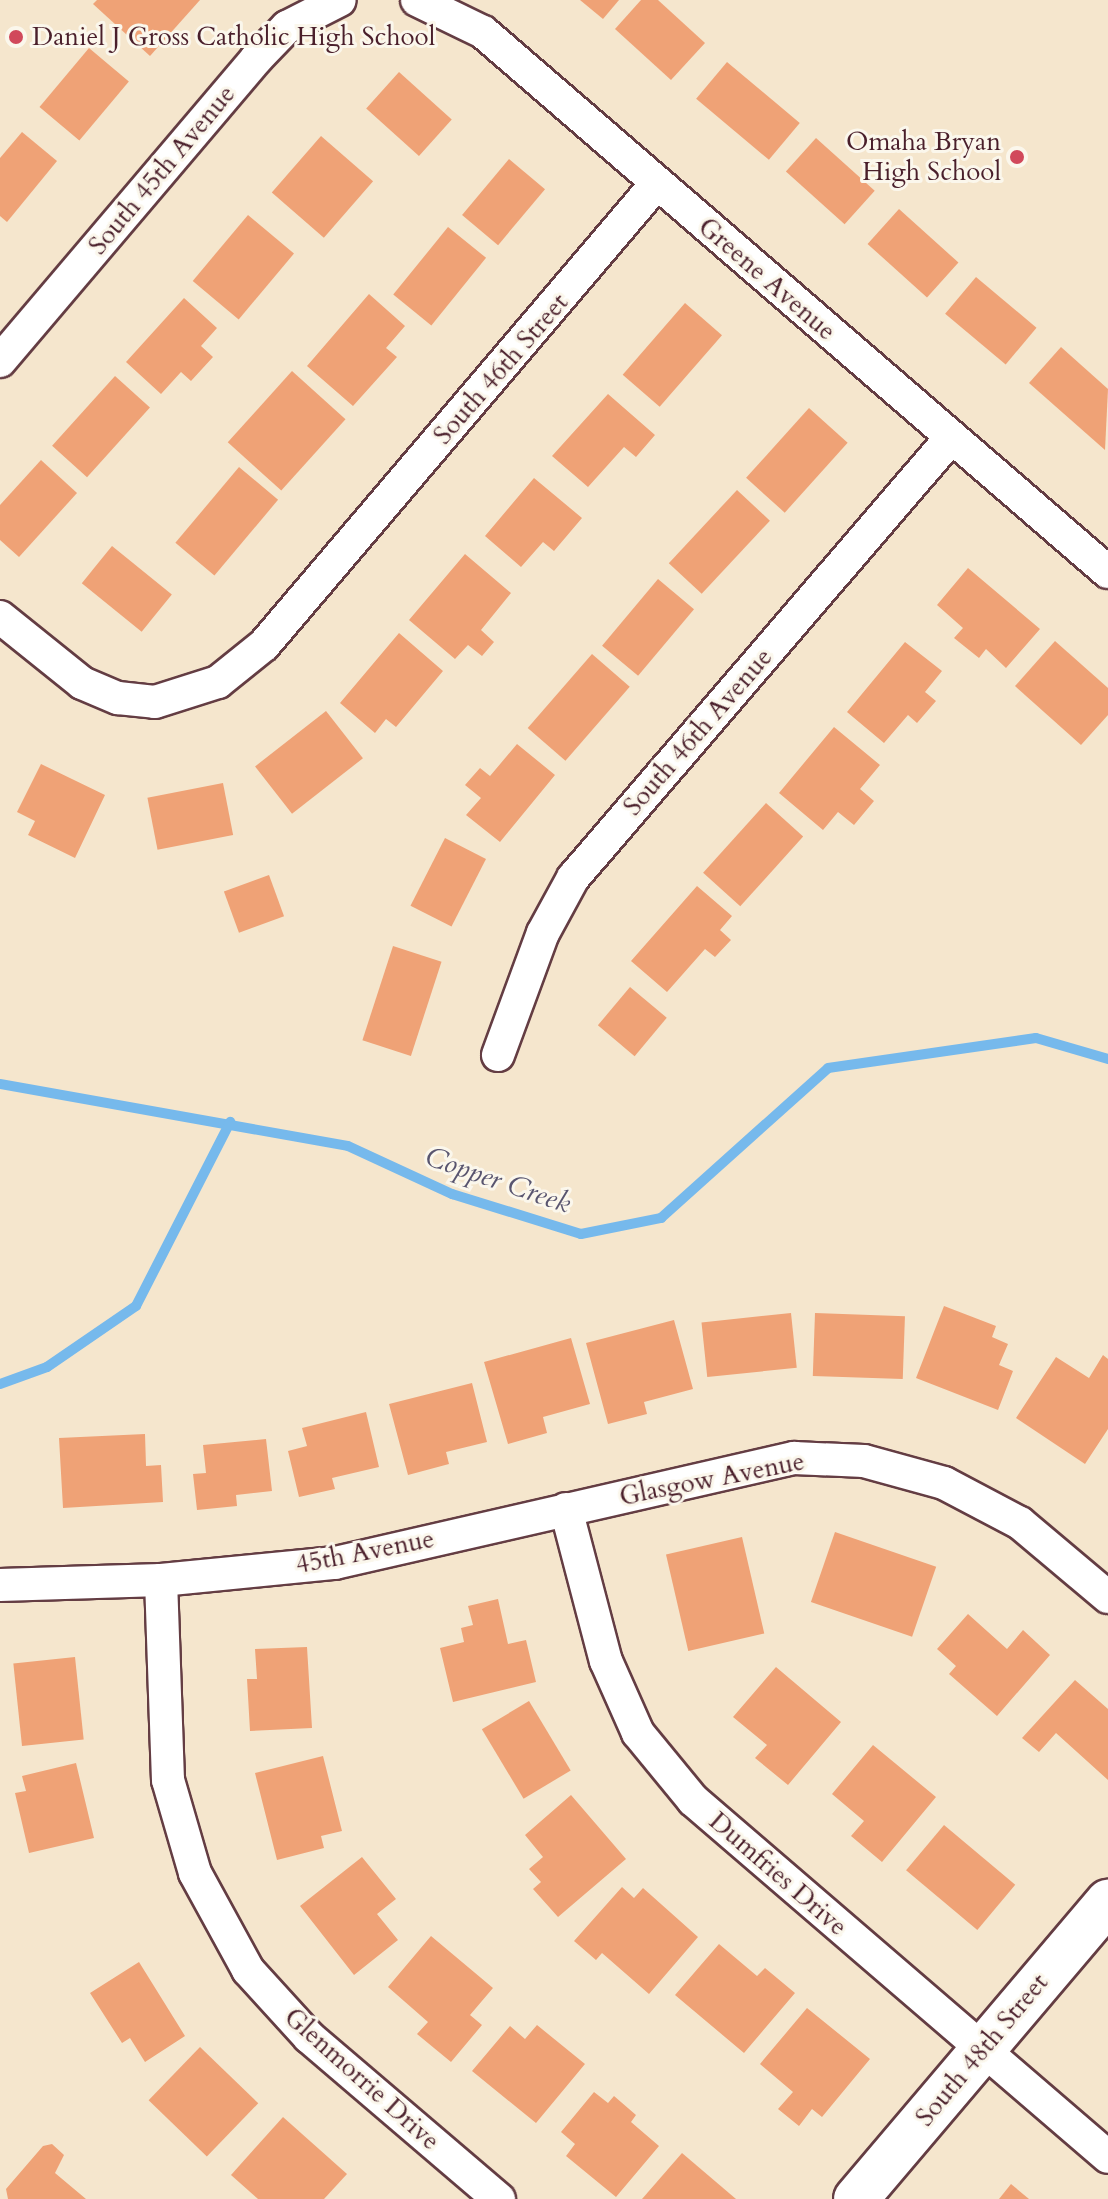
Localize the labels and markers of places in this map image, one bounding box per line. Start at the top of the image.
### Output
place label: Daniel J Gross Catholic High School [32,21,435,53]
marker: Daniel J Gross Catholic High School [7,28,25,46]
place label: Omaha Bryan High School [846,126,1001,188]
marker: Omaha Bryan High School [1008,148,1026,166]

